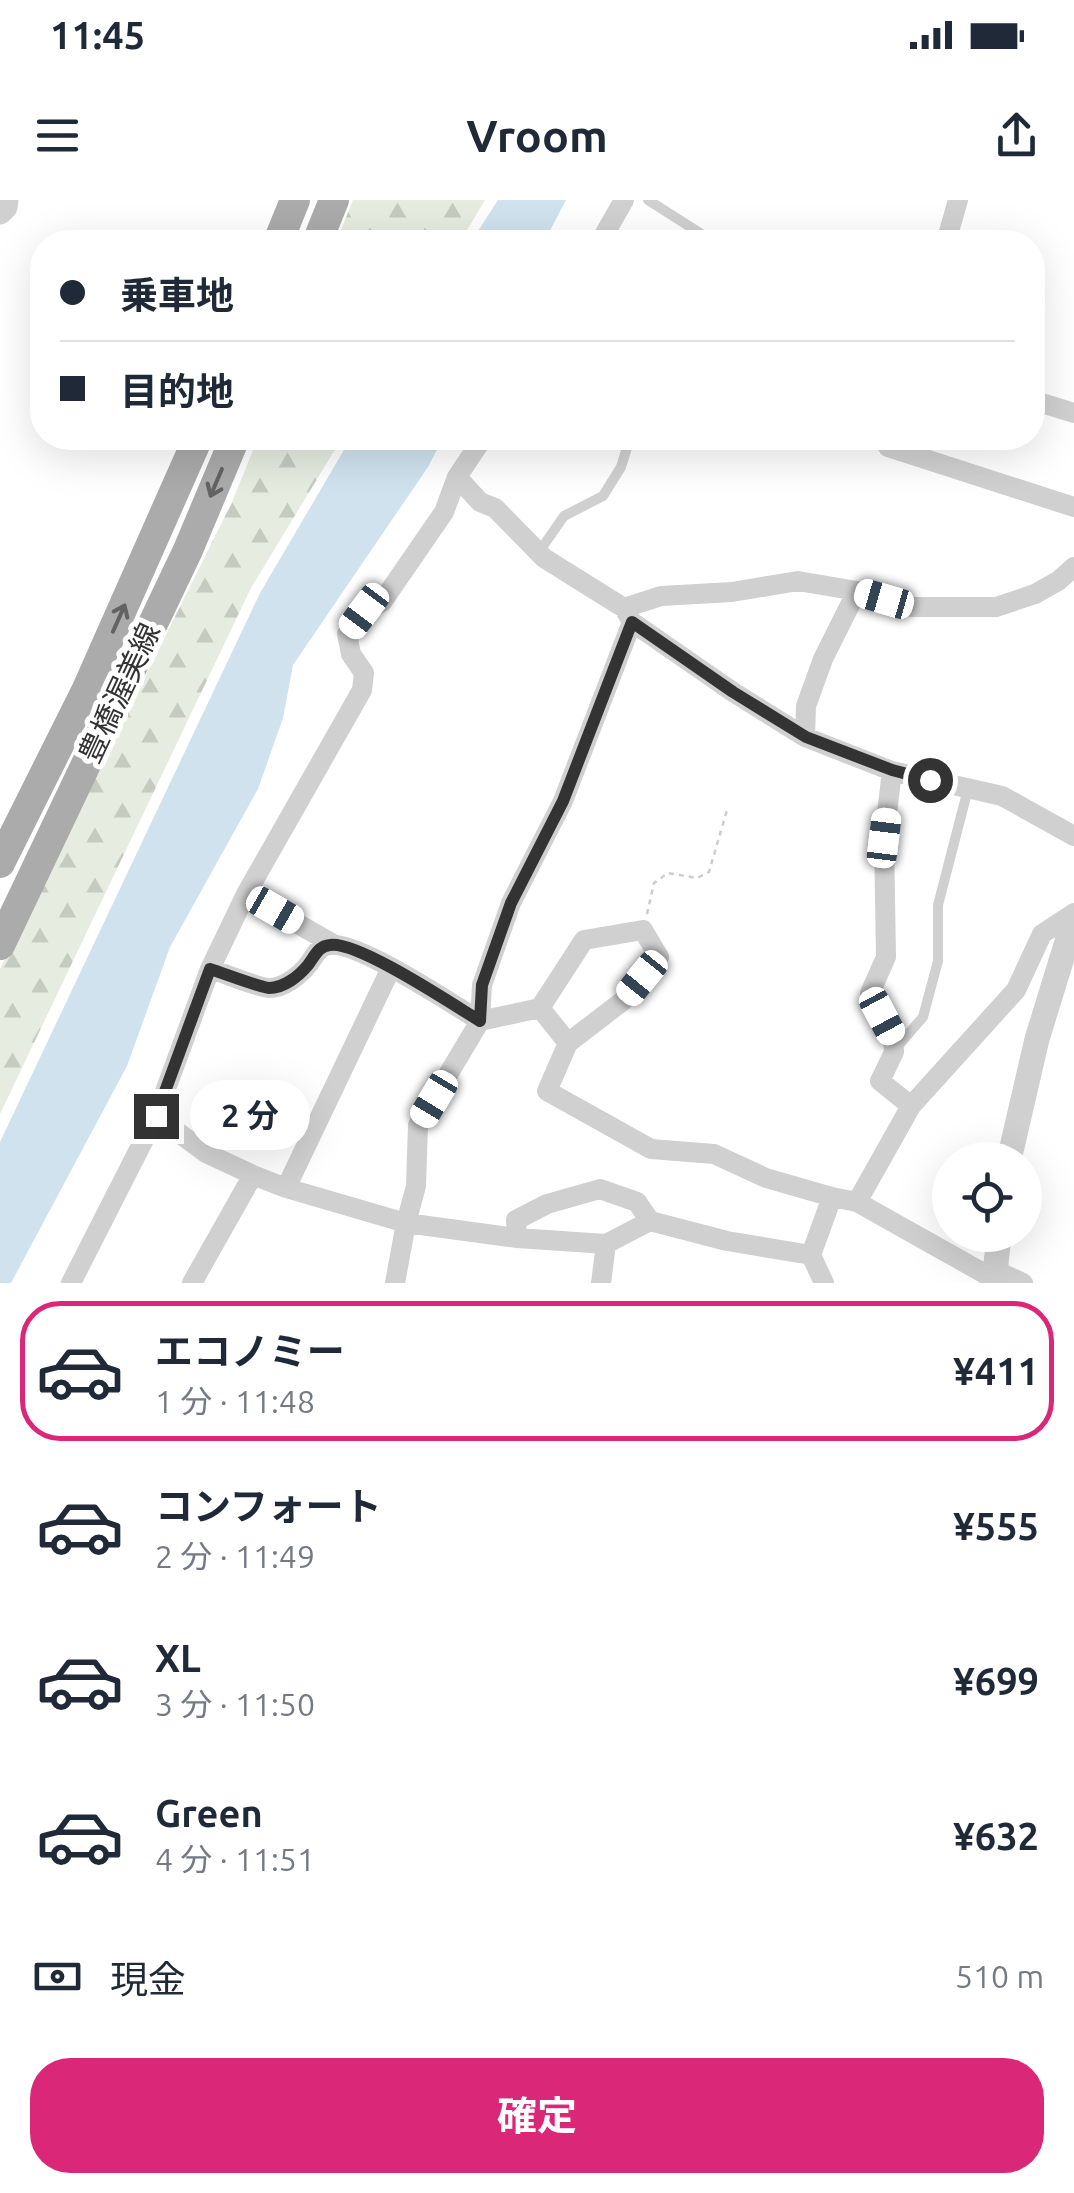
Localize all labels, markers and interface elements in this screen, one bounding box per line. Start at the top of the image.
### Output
text: 11:45 [50,14,145,56]
icon: menu [30,108,85,163]
icon: share [989,108,1044,163]
text: Vroom [466,110,608,161]
text: 乗車地 [120,274,234,316]
text: 目的地 [120,370,234,412]
one-way arrow [206,467,224,497]
car [851,576,917,622]
car [334,578,394,644]
one-way arrow [111,603,129,634]
street label: 豊橋渥美線 [72,617,166,768]
route start [908,758,953,803]
car [865,806,903,870]
car [242,882,308,938]
car [611,945,673,1011]
car [855,982,909,1050]
car [406,1066,462,1132]
callout: 2 分 [191,1081,311,1151]
route end [134,1094,179,1139]
text: 2 分 [221,1097,279,1133]
map controls [932,1142,1042,1252]
button: locate [932,1142,1042,1252]
icon: car [35,1326,125,1416]
text: エコノミー [155,1330,345,1372]
text: ¥411 [953,1350,1039,1392]
text: 1 分 · 11:48 [155,1383,315,1419]
icon: car [35,1481,125,1571]
text: コンフォート [155,1485,382,1527]
text: ¥555 [953,1505,1039,1547]
text: 2 分 · 11:49 [155,1538,315,1574]
icon: car [35,1636,125,1726]
text: XL [155,1637,201,1679]
text: ¥699 [953,1660,1039,1702]
text: 3 分 · 11:50 [155,1686,315,1722]
icon: car [35,1791,125,1881]
text: Green [155,1792,263,1834]
text: ¥632 [953,1815,1039,1857]
text: 4 分 · 11:51 [155,1841,315,1877]
icon: cash [30,1949,85,2004]
text: 現金 [110,1958,186,2000]
text: 510 m [955,1958,1044,1994]
button: 確定 [30,2058,1044,2173]

